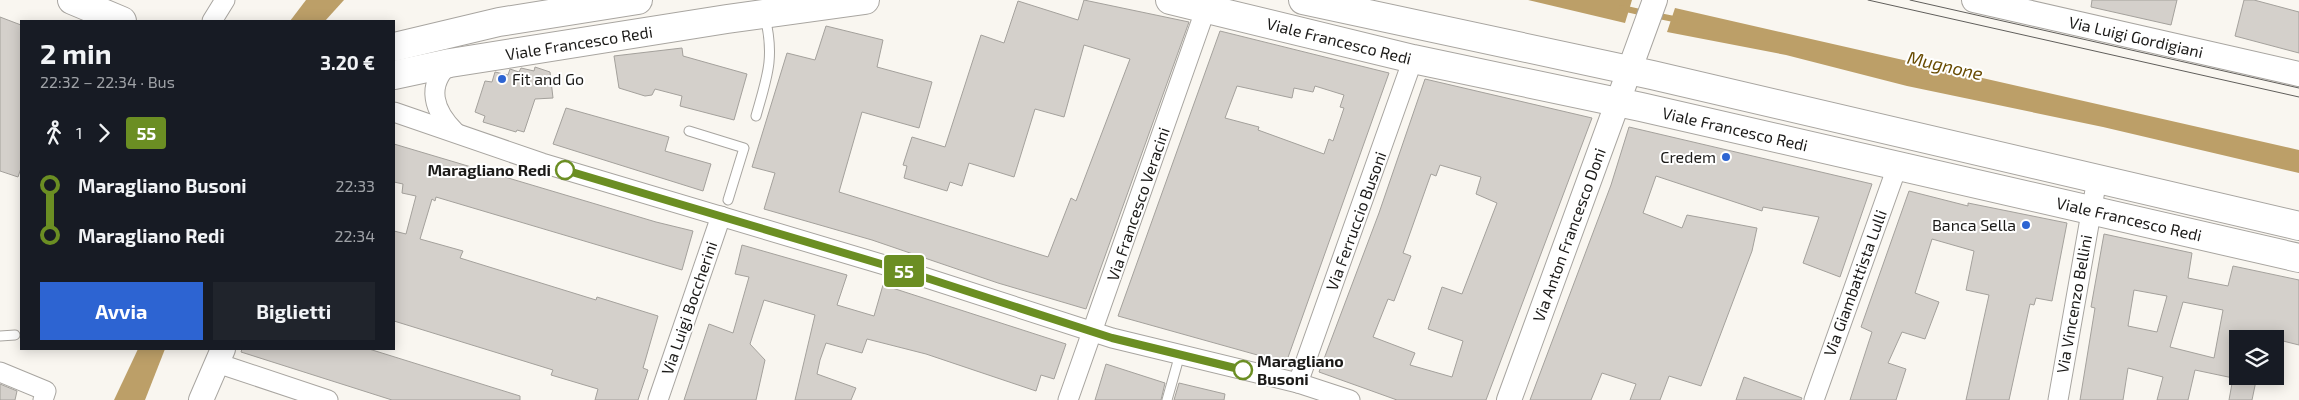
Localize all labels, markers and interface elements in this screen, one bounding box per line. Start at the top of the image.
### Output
street label: Via Luigi Gordigiani [2067,12,2205,61]
street label: Viale Francesco Redi [1265,13,1413,68]
street label: Viale Francesco Redi [504,22,654,64]
text: 2 min [40,36,112,70]
water label: Mugnone [1905,46,1986,84]
text: 3.20 € [320,51,375,74]
place label: Fit and Go [512,69,584,88]
text: 22:32 – 22:34 · Bus [40,72,175,91]
marker: Fit and Go [496,73,508,85]
street label: Viale Francesco Redi [1661,103,1810,154]
icon: walk [40,119,68,147]
icon: forward [90,119,118,147]
text: 55 [136,122,156,144]
text: 1 [76,123,82,142]
street label: Via Francesco Veracini [1102,124,1173,283]
street label: Via Anton Francesco Doni [1528,145,1609,324]
place label: Credem [1660,147,1716,166]
street label: Via Ferruccio Busoni [1322,149,1390,293]
marker: Credem [1720,151,1732,163]
place label: Maragliano Redi [427,160,551,179]
marker: Maragliano Redi [555,160,575,180]
text: Maragliano Busoni [78,174,247,197]
text: 22:33 [335,176,375,195]
street label: Viale Francesco Redi [2055,193,2204,244]
street label: Via Giambattista Lulli [1819,207,1890,359]
place label: Banca Sella [1932,215,2016,234]
marker: Banca Sella [2020,219,2032,231]
text: Maragliano Redi [78,224,225,247]
text: 22:34 [335,226,375,245]
street label: Via Vincenzo Bellini [2052,233,2095,375]
street label: Via Luigi Boccherini [657,239,720,377]
line badge: 55 [882,255,926,287]
text: 55 [894,260,914,282]
button: Avvia [40,282,203,340]
button: Biglietti [213,282,375,340]
map controls [2229,330,2284,385]
button: layers [2229,330,2284,385]
place label: Maragliano Busoni [1257,351,1344,388]
marker: Maragliano Busoni [1233,360,1253,380]

